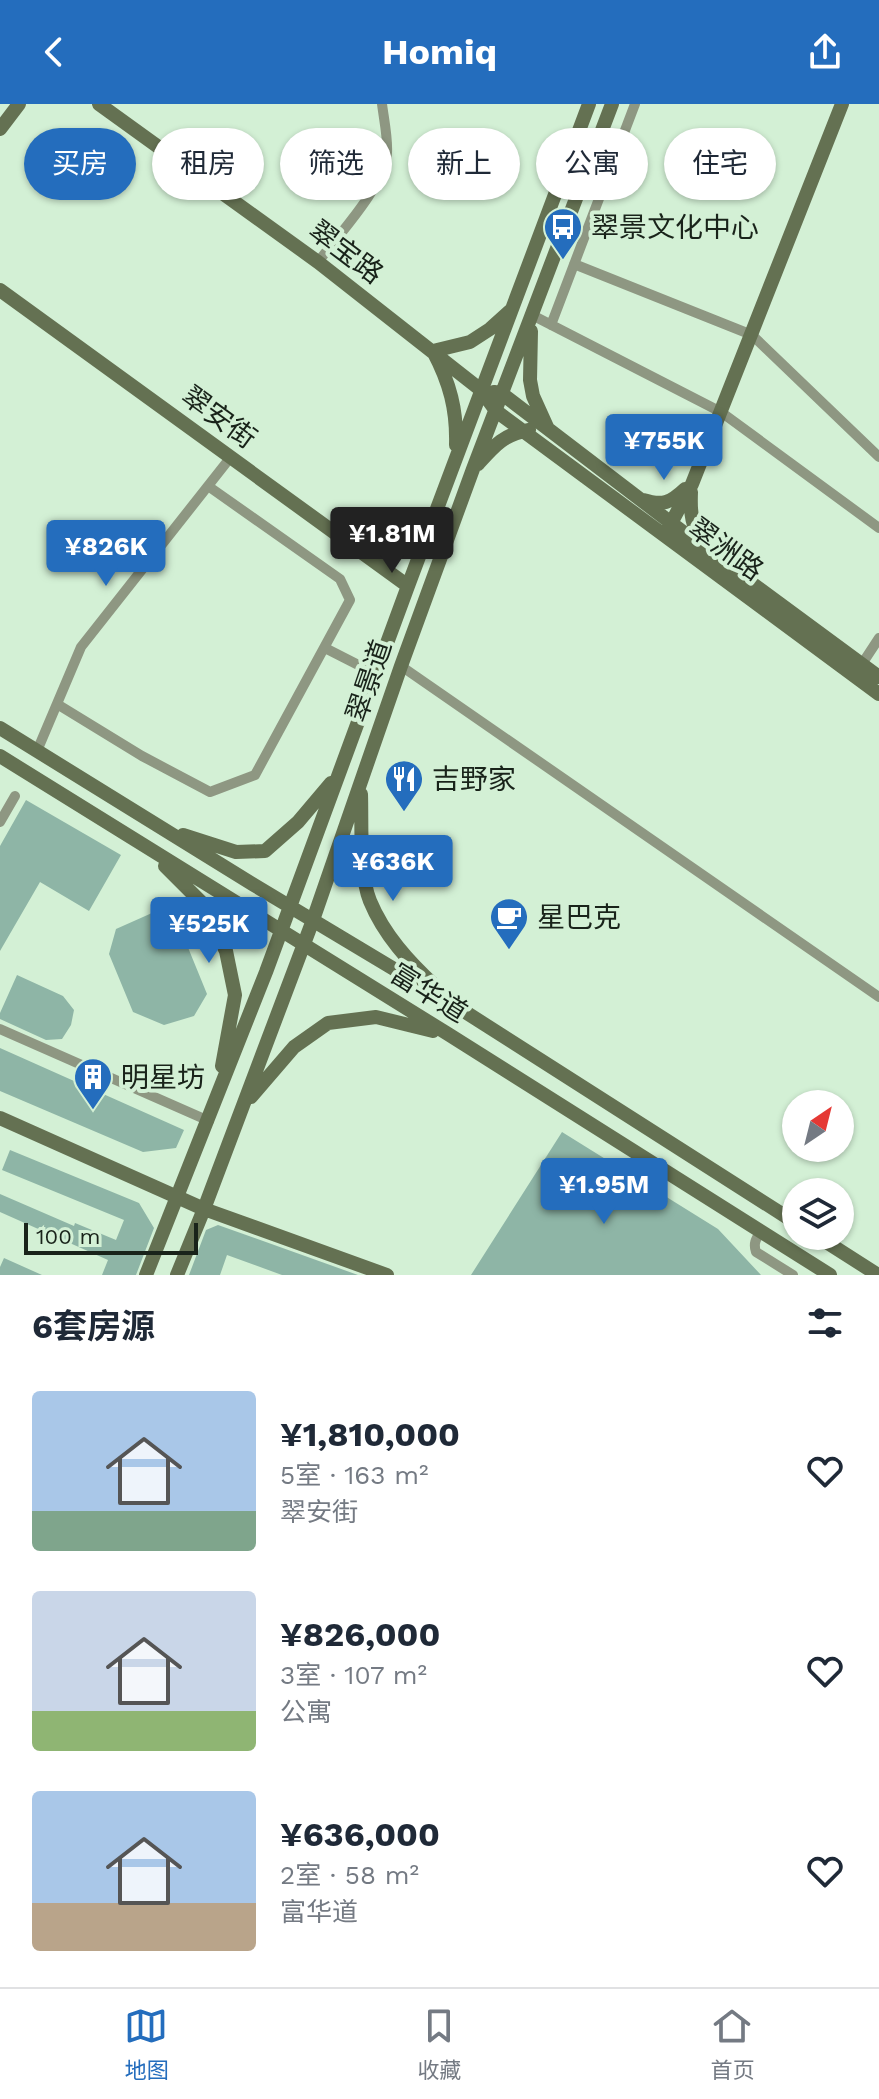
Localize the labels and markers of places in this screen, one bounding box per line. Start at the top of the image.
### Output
bus stop icon: 翠景文化中心 [542,206,584,261]
place label: 翠景文化中心 [591,211,759,244]
pin: ¥755K [608,414,720,482]
pin: ¥1.81M [327,507,457,575]
pin: ¥826K [50,520,162,588]
restaurant icon: 吉野家 [383,758,425,813]
place label: 吉野家 [432,763,516,796]
pin: ¥636K [337,835,449,903]
cafe icon: 星巴克 [488,896,530,951]
pin: ¥525K [153,897,265,965]
place label: 星巴克 [537,901,621,934]
building icon: 明星坊 [72,1056,114,1111]
place label: 明星坊 [121,1061,205,1094]
pin: ¥1.95M [539,1158,669,1226]

